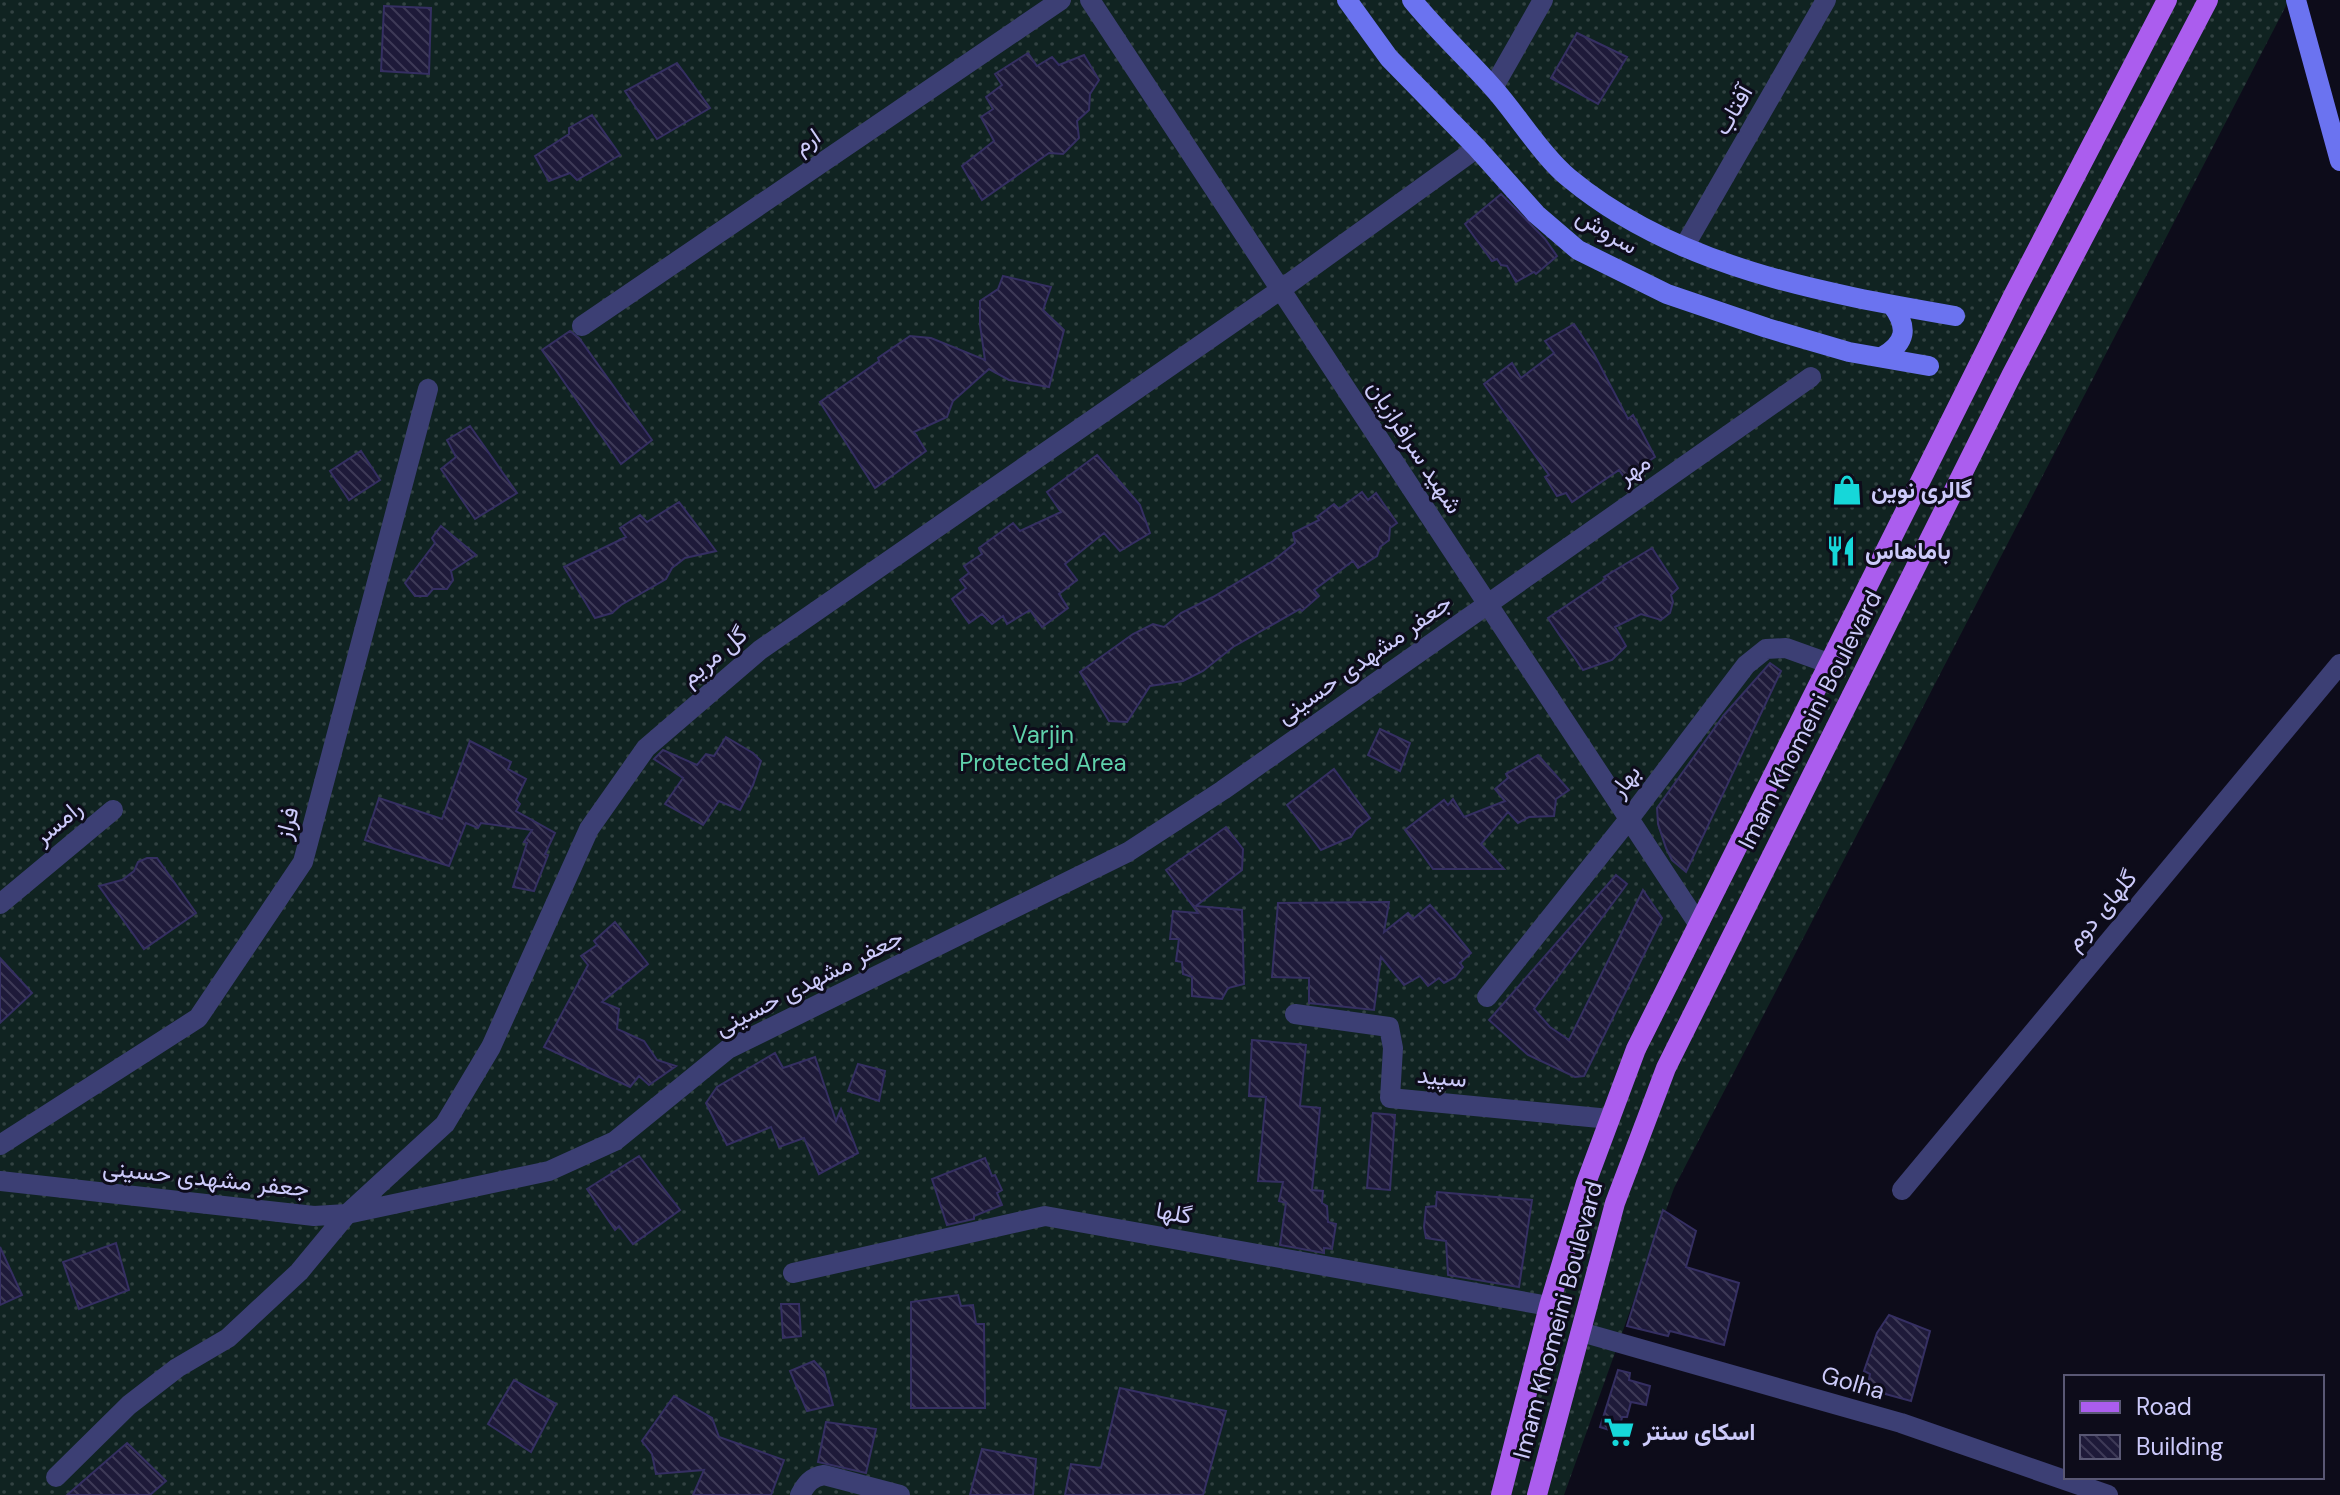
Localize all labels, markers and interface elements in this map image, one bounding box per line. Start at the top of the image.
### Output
street label: آفتاب [1706,77,1760,140]
street label: ارم [787,120,827,162]
street label: سروش [1571,200,1644,261]
street label: شهید سرافرازیان [1361,374,1470,519]
street label: مهر [1610,446,1657,492]
shop icon: گالری نوین [1830,473,1864,507]
place label: گالری نوین [1871,474,1972,505]
restaurant icon: باماهاس [1824,534,1858,568]
place label: باماهاس [1865,535,1951,566]
street label: Imam Khomeini Boulevard [1731,585,1888,854]
street label: جعفر مشهدی حسینی [1270,586,1457,731]
street label: گل مریم [674,619,754,693]
park label: Varjin Protected Area [959,719,1127,778]
street label: بهار [1602,758,1647,804]
street label: رامسر [26,792,89,852]
street label: فراز [267,803,306,843]
street label: گلهای دوم [2058,863,2144,957]
street label: جعفر مشهدی حسینی [709,921,908,1042]
street label: سپید [1416,1059,1468,1095]
street label: جعفر مشهدی حسینی [101,1151,311,1204]
street label: Imam Khomeini Boulevard [1506,1178,1610,1462]
street label: گلها [1153,1194,1195,1231]
street label: Golha [1818,1359,1888,1406]
legend [2064,1375,2324,1479]
text: Road [2136,1391,2192,1422]
supermarket icon: اسکای سنتر [1602,1415,1636,1449]
place label: اسکای سنتر [1642,1416,1756,1447]
text: Building [2136,1431,2223,1462]

